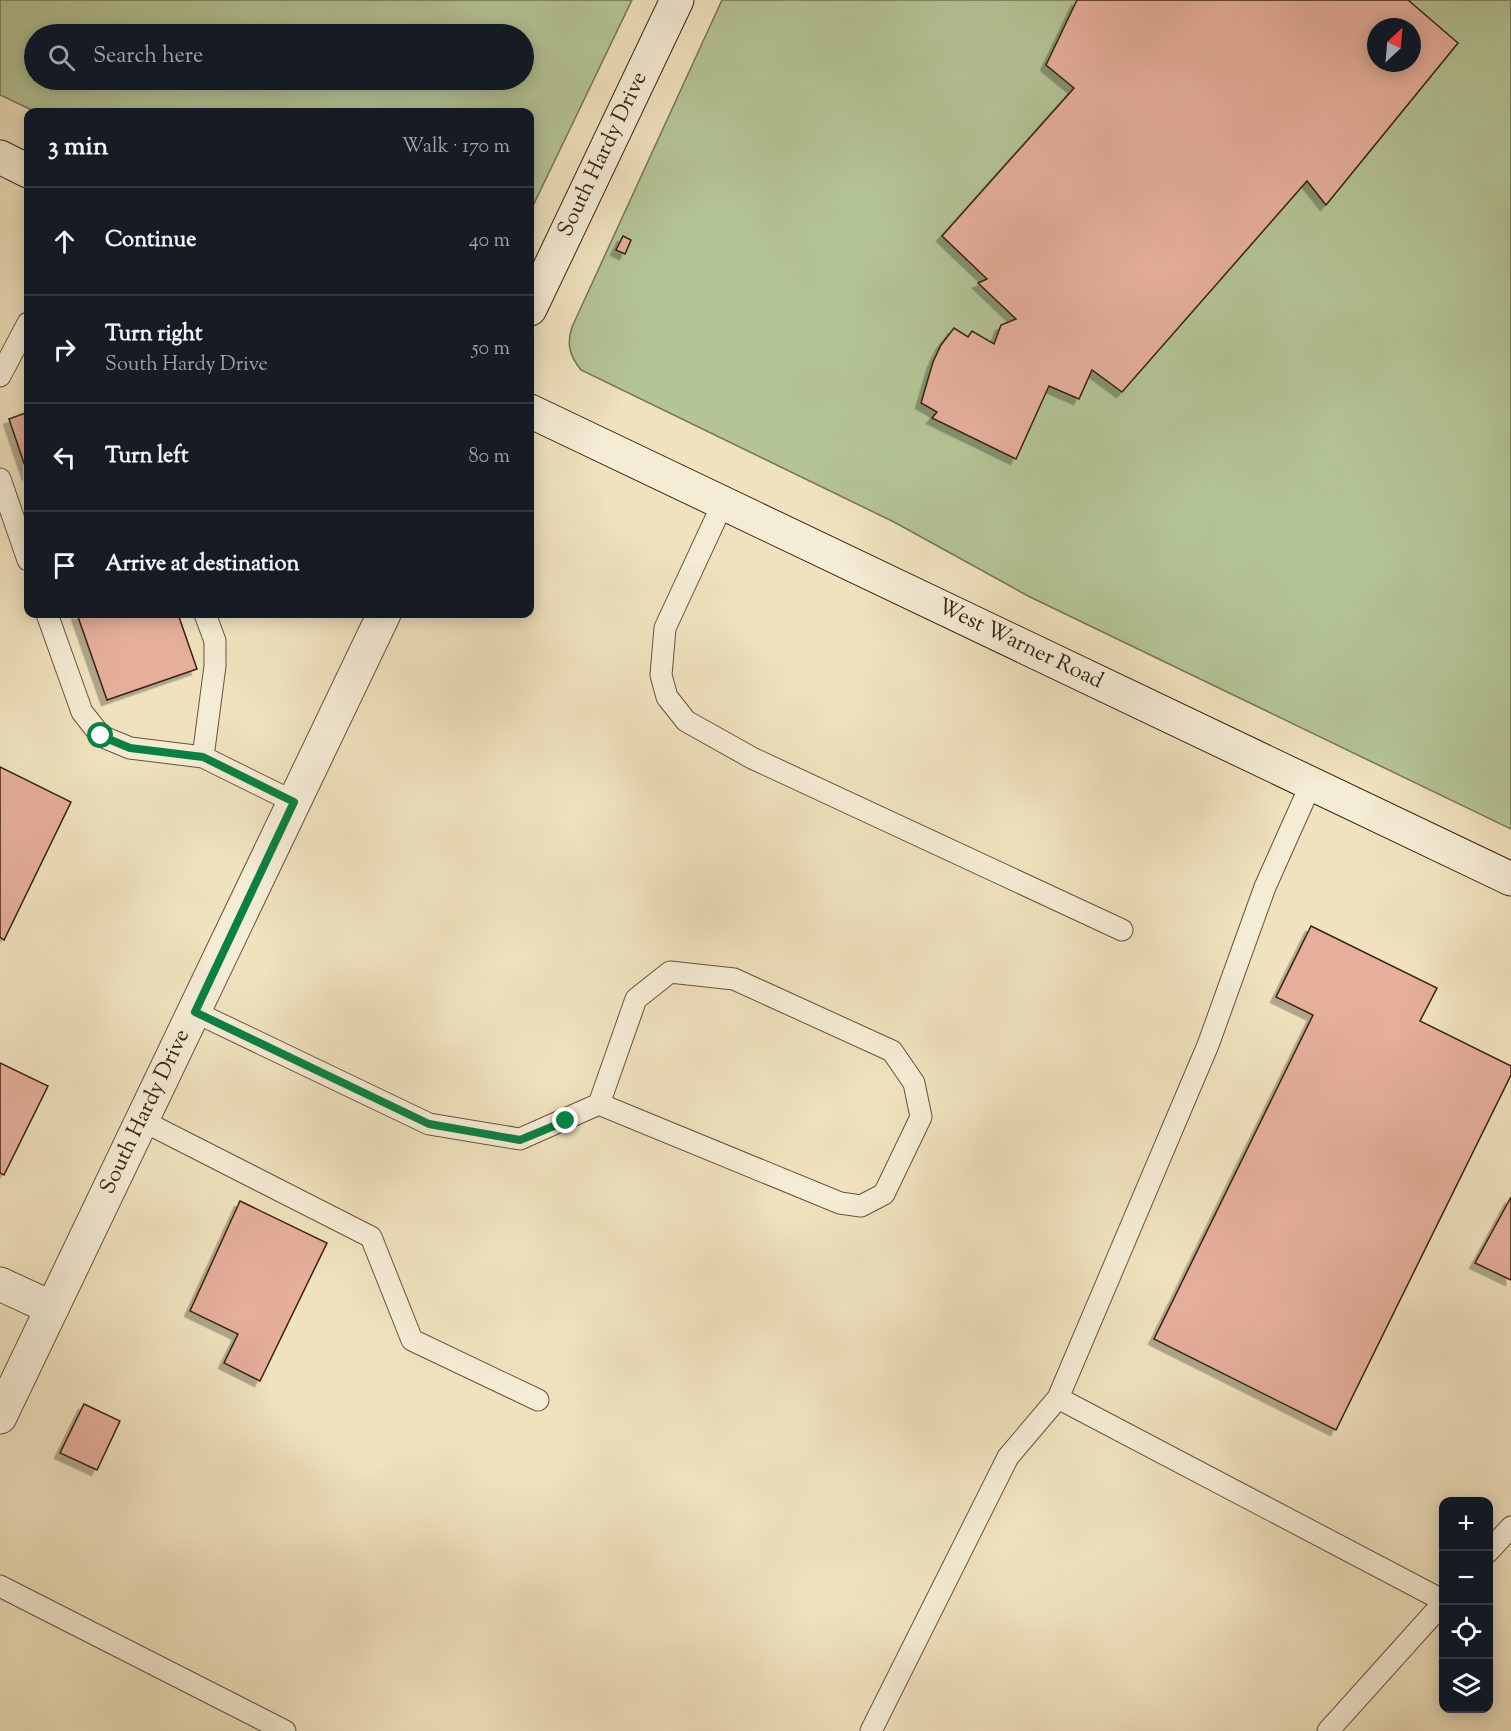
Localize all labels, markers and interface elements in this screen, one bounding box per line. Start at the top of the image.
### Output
north arrow [1367,18,1421,72]
search box [24,24,534,90]
icon: search [45,41,78,74]
text: Search here [93,41,203,73]
street label: South Hardy Drive [550,67,656,242]
text: 3 min [48,129,108,166]
text: Walk · 170 m [402,133,510,162]
icon: ahead [48,225,81,258]
text: Continue [105,225,196,257]
text: 40 m [469,227,510,256]
text: Turn right [105,319,202,351]
icon: right [48,333,81,366]
text: 50 m [472,335,510,364]
text: South Hardy Drive [105,351,268,380]
icon: left [48,441,81,474]
text: Turn left [105,441,188,473]
text: 80 m [469,443,510,472]
icon: arrive [48,549,81,582]
text: Arrive at destination [105,549,300,581]
street label: West Warner Road [932,592,1108,698]
route start [87,722,113,748]
street label: South Hardy Drive [93,1024,199,1200]
route end [552,1107,578,1133]
map controls [1439,1497,1493,1713]
button: + [1439,1497,1493,1551]
button: − [1439,1551,1493,1605]
button: locate [1439,1605,1493,1659]
button: layers [1439,1659,1493,1713]

